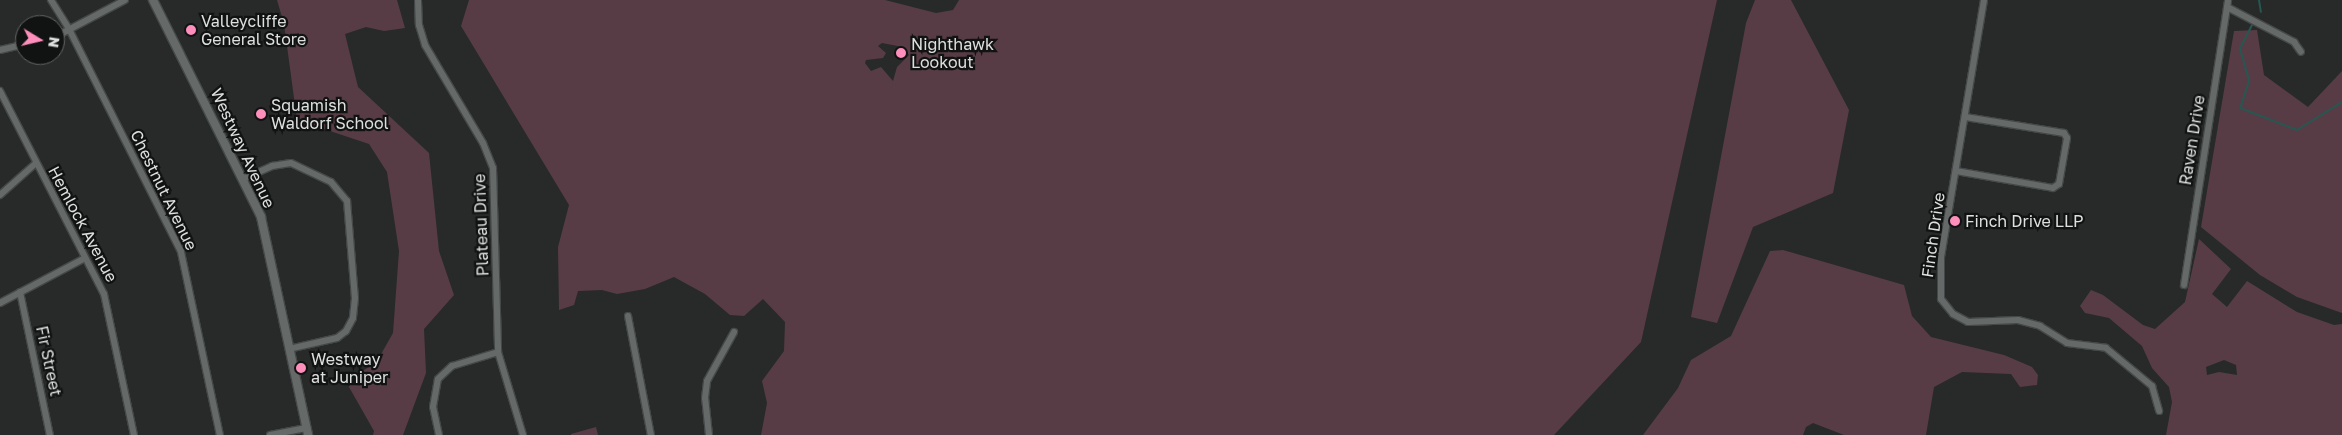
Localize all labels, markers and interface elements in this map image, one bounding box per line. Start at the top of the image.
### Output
place label: Valleycliffe General Store [201,11,306,49]
north arrow [15,15,65,65]
marker: Valleycliffe General Store [185,24,197,36]
place label: Nighthawk Lookout [911,34,994,72]
text: N [45,36,64,49]
marker: Nighthawk Lookout [895,47,907,59]
street label: Westway Avenue [207,85,279,211]
street label: Raven Drive [2175,94,2209,186]
place label: Squamish Waldorf School [271,95,389,133]
marker: Squamish Waldorf School [255,108,267,120]
street label: Chestnut Avenue [127,127,201,253]
street label: Hemlock Avenue [44,163,122,285]
street label: Plateau Drive [470,173,492,277]
street label: Finch Drive [1918,191,1948,279]
place label: Finch Drive LLP [1965,211,2084,231]
marker: Finch Drive LLP [1949,215,1961,227]
street label: Fir Street [32,324,66,398]
place label: Westway at Juniper [311,349,388,387]
marker: Westway at Juniper [295,362,307,374]

